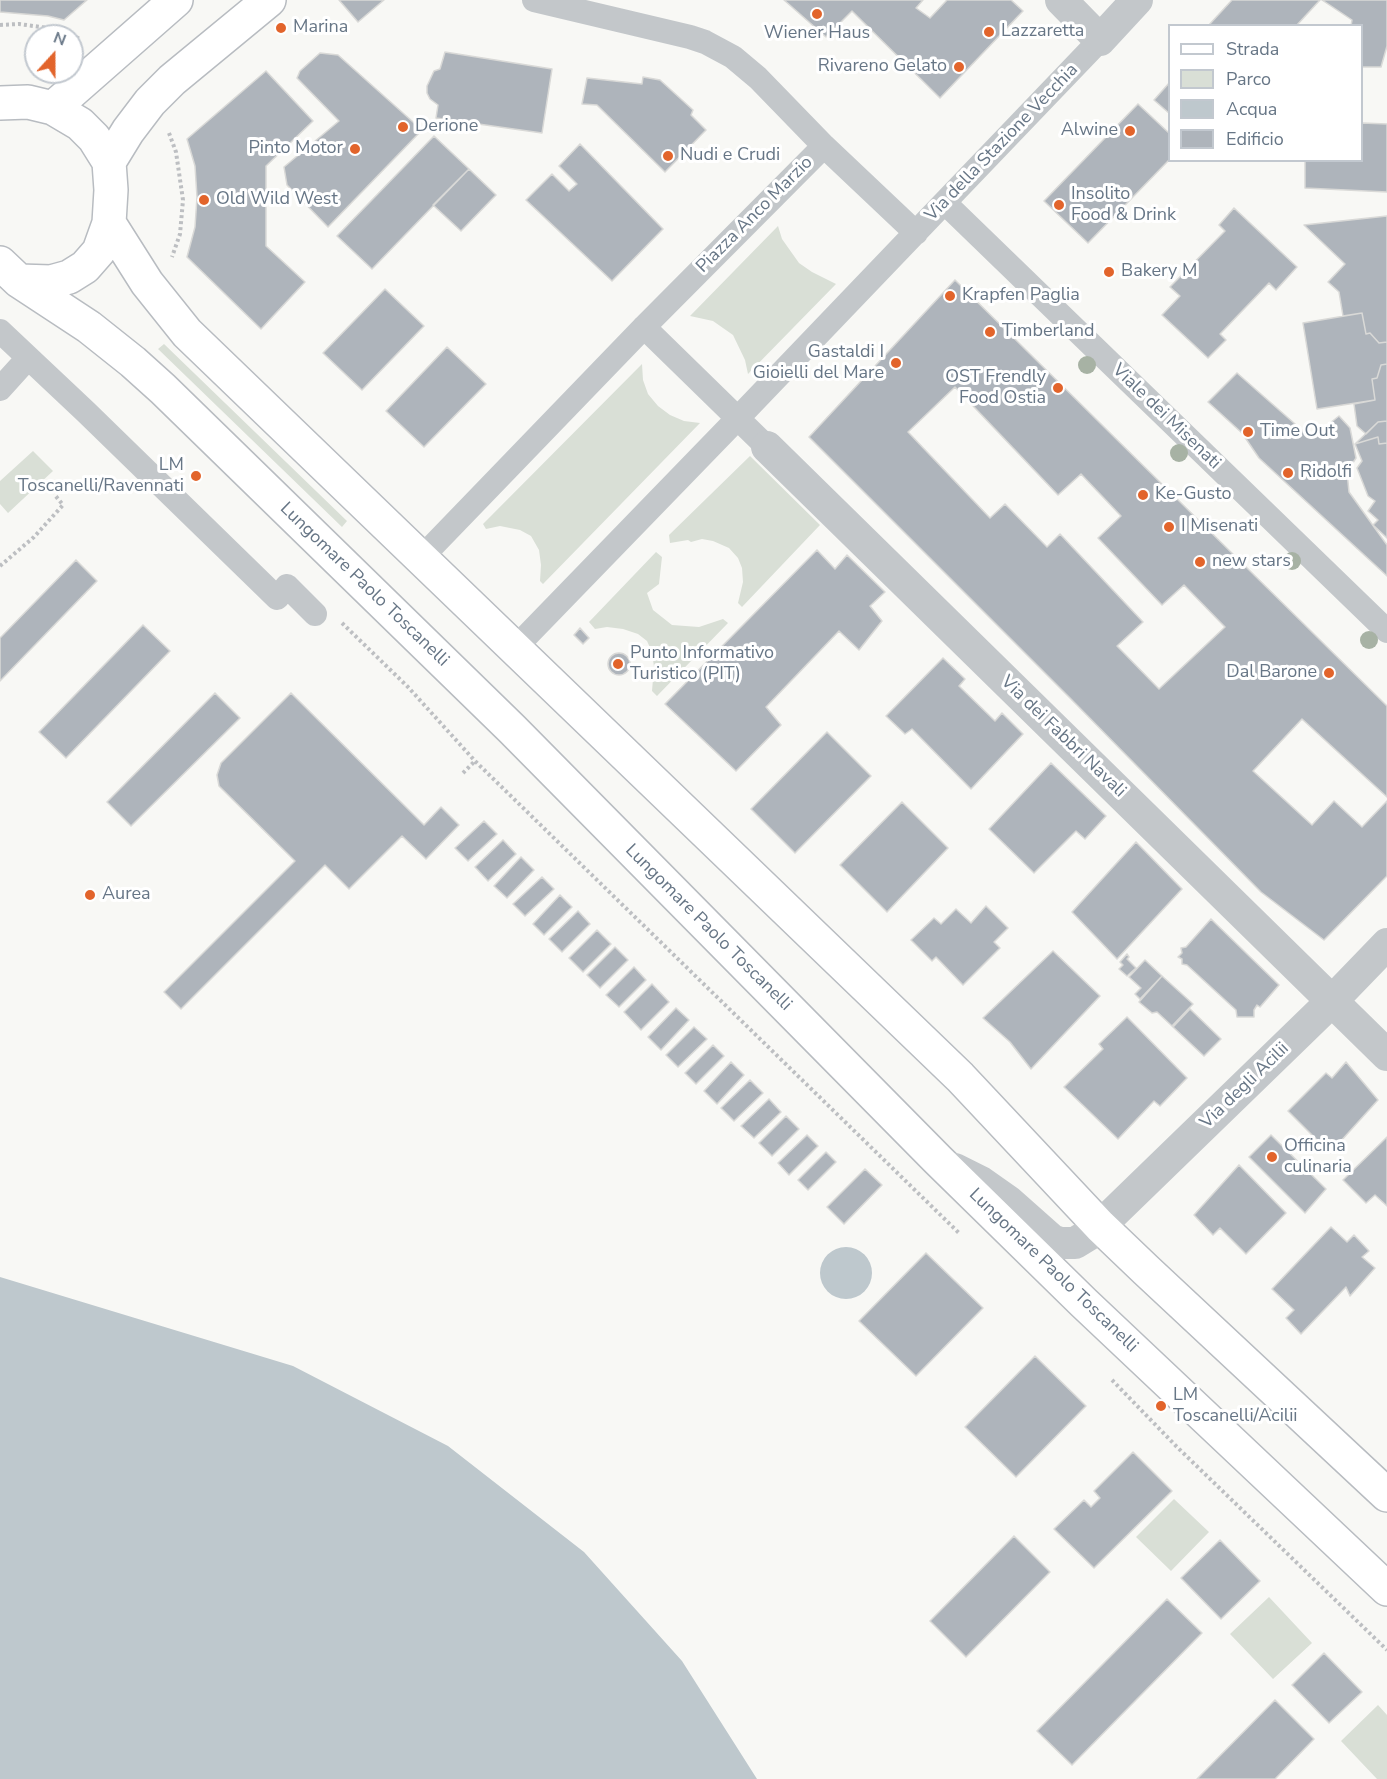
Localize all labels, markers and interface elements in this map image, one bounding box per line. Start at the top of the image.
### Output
marker: Wiener Haus [810,7,824,21]
place label: Marina [293,17,348,39]
marker: Marina [274,21,288,35]
place label: Lazzaretta [1001,21,1084,43]
place label: Wiener Haus [764,23,870,45]
north arrow [24,24,84,84]
legend [1168,24,1363,162]
marker: Lazzaretta [982,25,996,39]
text: N [50,27,69,51]
text: Strada [1226,37,1279,61]
place label: Rivareno Gelato [818,56,947,78]
street label: Via della Stazione Vecchia [921,60,1083,226]
marker: Rivareno Gelato [952,60,966,74]
text: Parco [1226,67,1271,91]
text: Acqua [1226,97,1277,121]
place label: Derione [415,116,478,138]
marker: Derione [396,120,410,134]
place label: Alwine [1061,120,1118,142]
marker: Alwine [1123,124,1137,138]
text: Edificio [1226,127,1284,151]
place label: Pinto Motor [248,138,343,160]
marker: Pinto Motor [348,142,362,156]
place label: Nudi e Crudi [680,145,780,167]
marker: Nudi e Crudi [661,149,675,163]
street label: Piazza Anco Marzio [692,152,818,278]
place label: Insolito Food & Drink [1071,184,1176,226]
place label: Old Wild West [216,189,338,211]
marker: Old Wild West [197,193,211,207]
marker: Insolito Food & Drink [1052,198,1066,212]
place label: Bakery M [1121,261,1197,283]
marker: Bakery M [1102,265,1116,279]
place label: Krapfen Paglia [962,285,1080,307]
marker: Krapfen Paglia [943,289,957,303]
place label: Timberland [1002,321,1095,343]
marker: Timberland [983,325,997,339]
place label: Gastaldi I Gioielli del Mare [753,342,884,385]
marker: Gastaldi I Gioielli del Mare [889,356,903,370]
street label: Viale dei Misenati [1107,360,1225,474]
place label: OST Frendly Food Ostia [945,367,1046,410]
marker: OST Frendly Food Ostia [1051,381,1065,395]
place label: Time Out [1260,421,1335,443]
marker: Time Out [1241,425,1255,439]
place label: LM Toscanelli/Ravennati [18,455,184,498]
place label: Ridolfi [1300,462,1352,484]
marker: Ridolfi [1281,466,1295,480]
marker: LM Toscanelli/Ravennati [189,469,203,483]
place label: Ke-Gusto [1155,484,1231,506]
marker: Ke-Gusto [1136,488,1150,502]
street label: Lungomare Paolo Toscanelli [275,498,453,672]
place label: I Misenati [1181,516,1258,538]
marker: I Misenati [1162,520,1176,534]
place label: new stars [1212,551,1291,573]
marker: new stars [1193,555,1207,569]
place label: Punto Informativo Turistico (PIT) [630,643,774,686]
marker: Punto Informativo Turistico (PIT) [611,657,625,671]
place label: Dal Barone [1226,662,1317,684]
marker: Dal Barone [1322,666,1336,680]
street label: Via dei Fabbri Navali [996,672,1130,802]
street label: Lungomare Paolo Toscanelli [620,840,796,1016]
place label: Aurea [102,884,151,906]
marker: Aurea [83,888,97,902]
street label: Via degli Acilii [1196,1038,1294,1134]
place label: Officina culinaria [1284,1136,1352,1178]
marker: Officina culinaria [1265,1150,1279,1164]
street label: Lungomare Paolo Toscanelli [964,1184,1142,1358]
place label: LM Toscanelli/Acilii [1173,1385,1298,1428]
marker: LM Toscanelli/Acilii [1154,1399,1168,1413]

